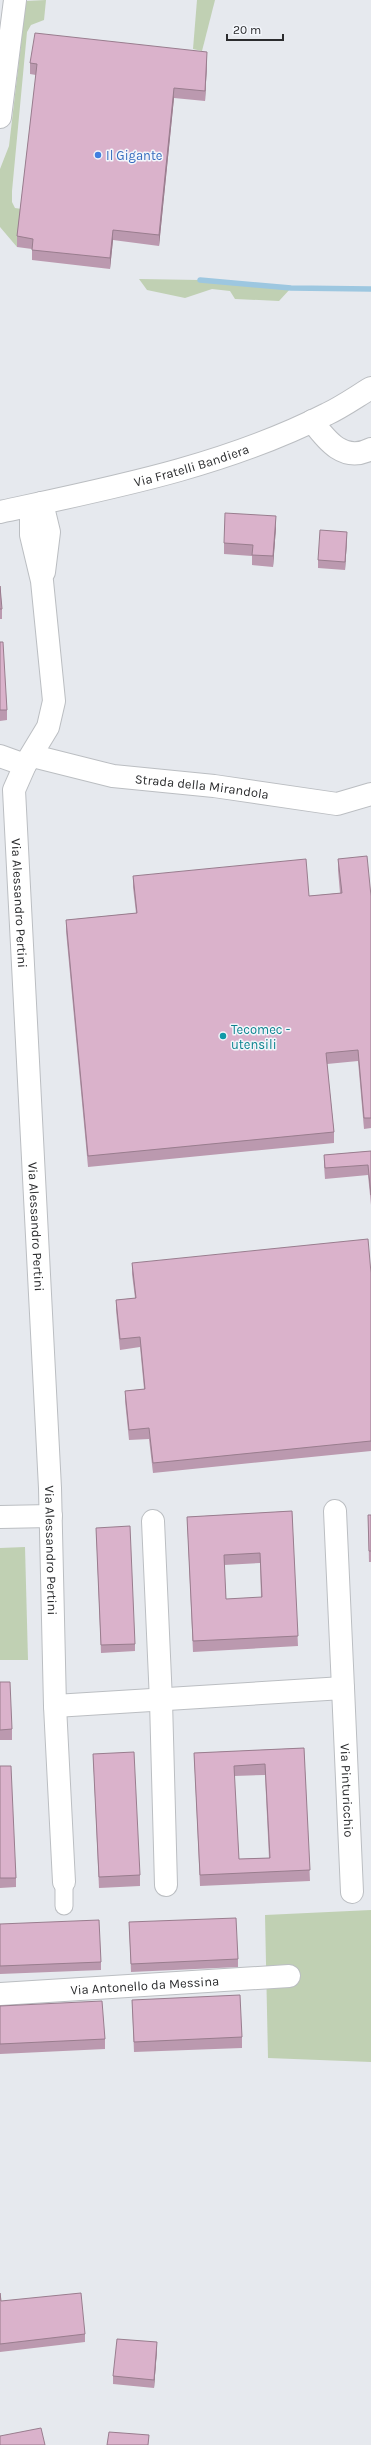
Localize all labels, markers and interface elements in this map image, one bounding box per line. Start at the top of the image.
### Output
scale bar [227,16,283,42]
text: 20 m [233,23,261,37]
place label: Il Gigante [106,148,163,163]
marker: Il Gigante [93,150,103,160]
street label: Via Fratelli Bandiera [132,441,251,490]
street label: Strada della Mirandola [134,771,270,802]
street label: Via Alessandro Pertini [9,838,30,968]
place label: Tecomec - utensili [231,1022,291,1052]
marker: Tecomec - utensili [218,1031,228,1041]
street label: Via Alessandro Pertini [25,1162,47,1292]
street label: Via Alessandro Pertini [42,1485,60,1615]
street label: Via Pinturicchio [337,1743,357,1838]
street label: Via Antonello da Messina [70,1973,220,1998]

